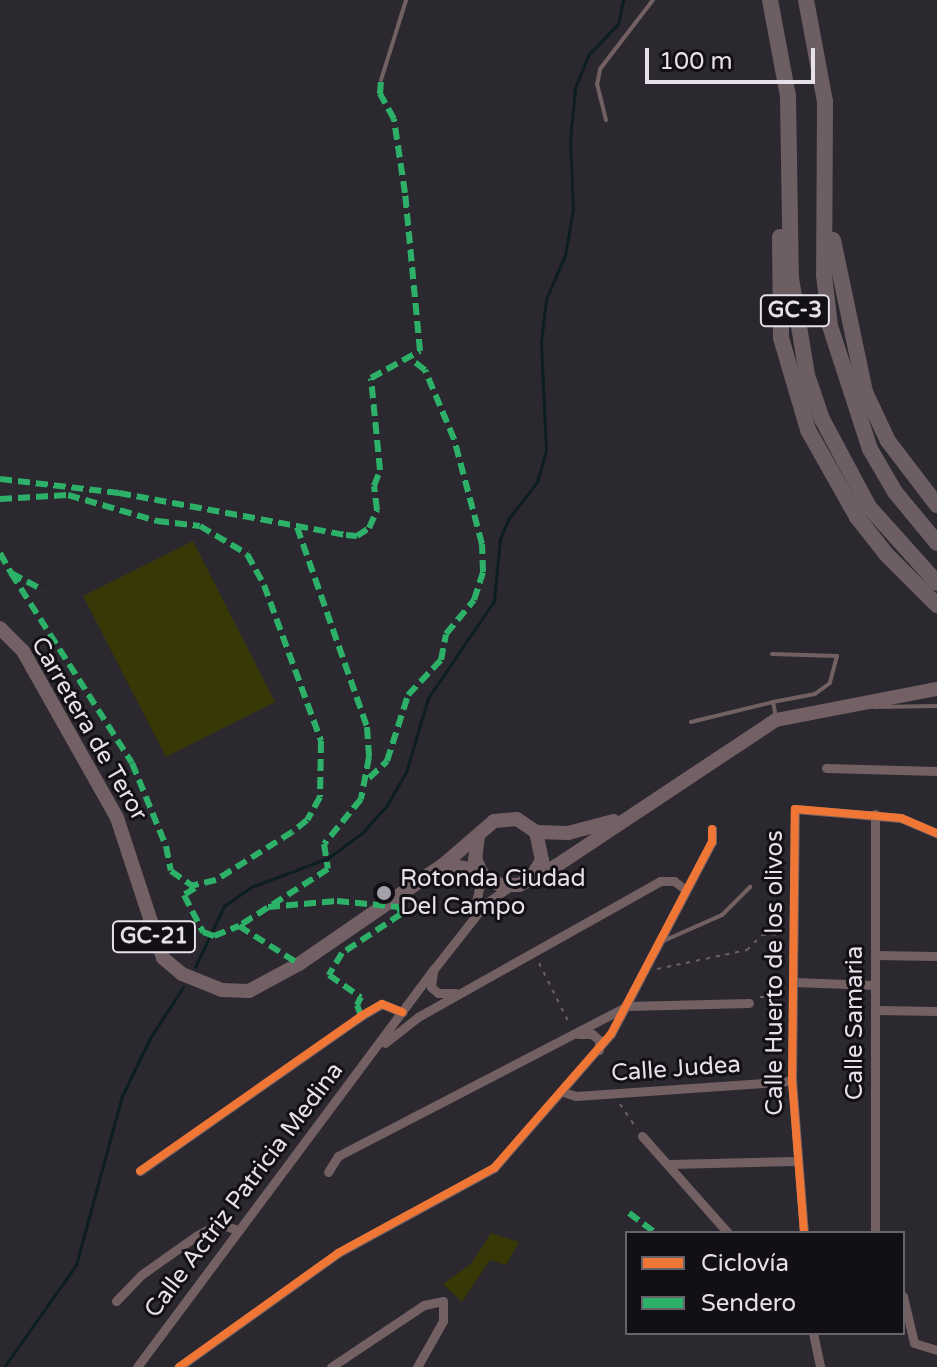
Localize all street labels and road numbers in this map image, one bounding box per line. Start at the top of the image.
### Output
road number: GC-3 [759,293,831,329]
street label: Carretera de Teror [25,632,153,826]
street label: Calle Huerto de los olivos [761,830,789,1116]
road number: GC-21 [110,919,198,955]
street label: Calle Samaria [841,946,869,1100]
street label: Calle Judea [610,1050,742,1088]
street label: Calle Actriz Patricia Medina [139,1057,349,1323]

